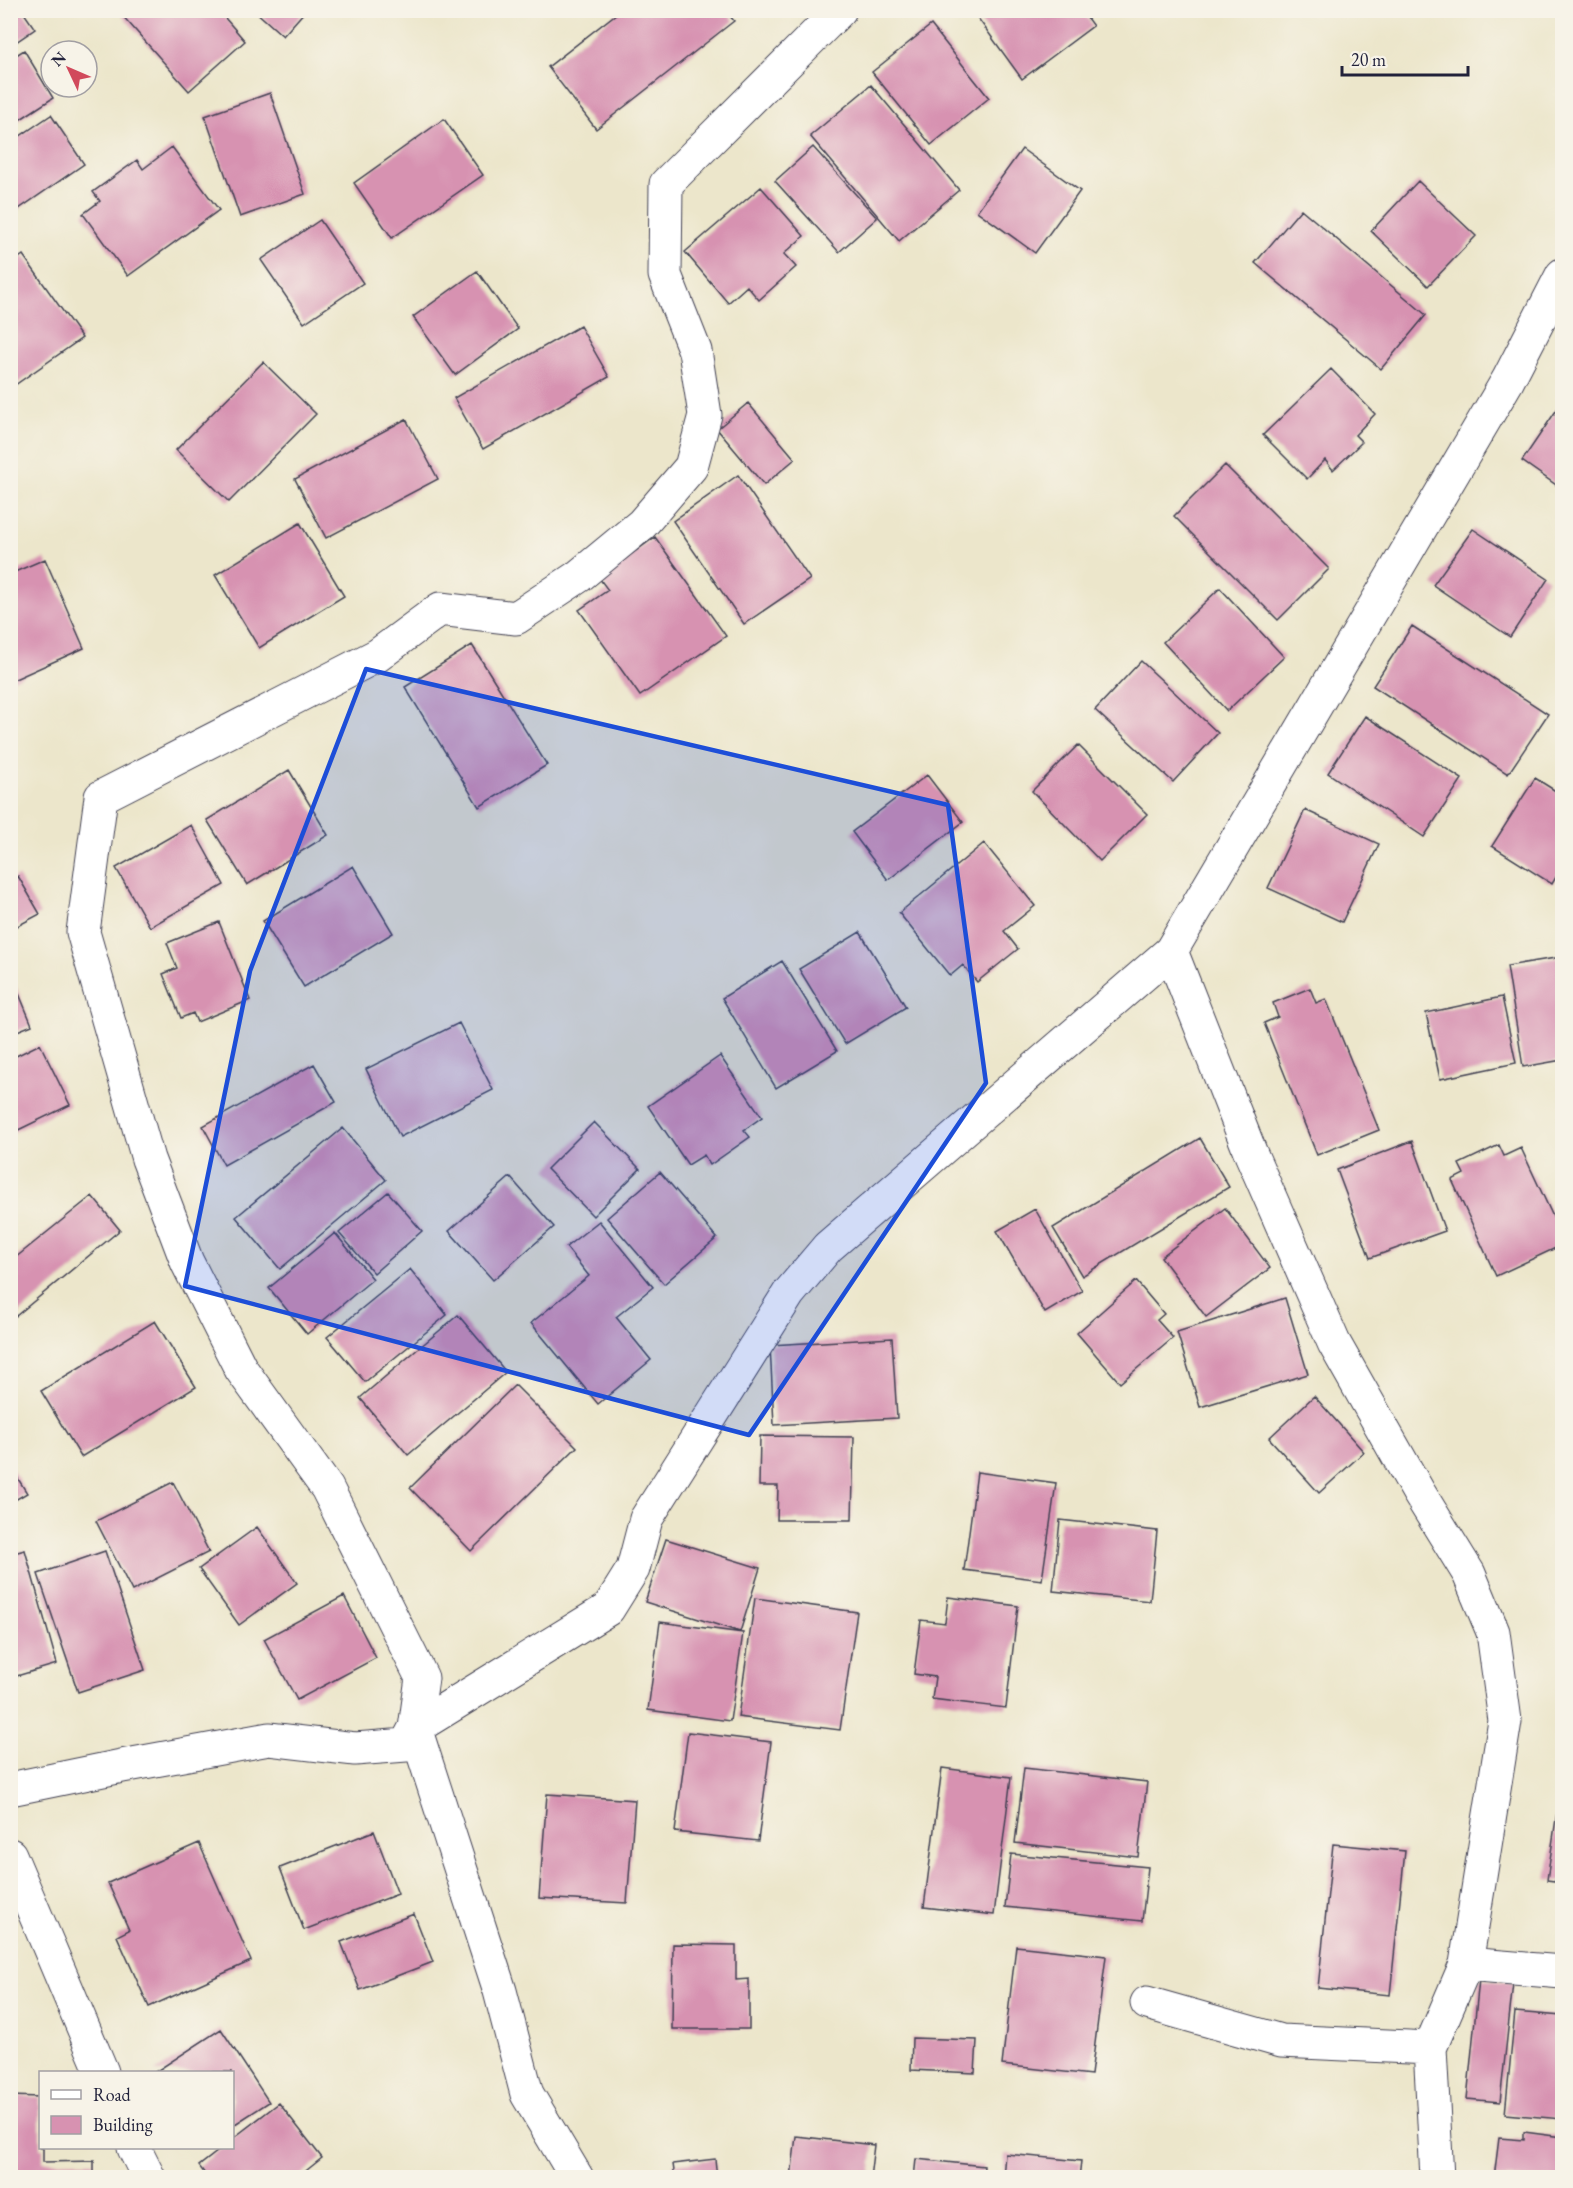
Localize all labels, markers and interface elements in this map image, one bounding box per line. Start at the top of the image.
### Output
north arrow [39,39,99,99]
scale bar [1342,39,1468,77]
text: N [47,47,71,71]
text: 20 m [1351,48,1386,71]
legend [39,2071,234,2149]
text: Road [93,2083,132,2106]
text: Building [93,2113,153,2136]

